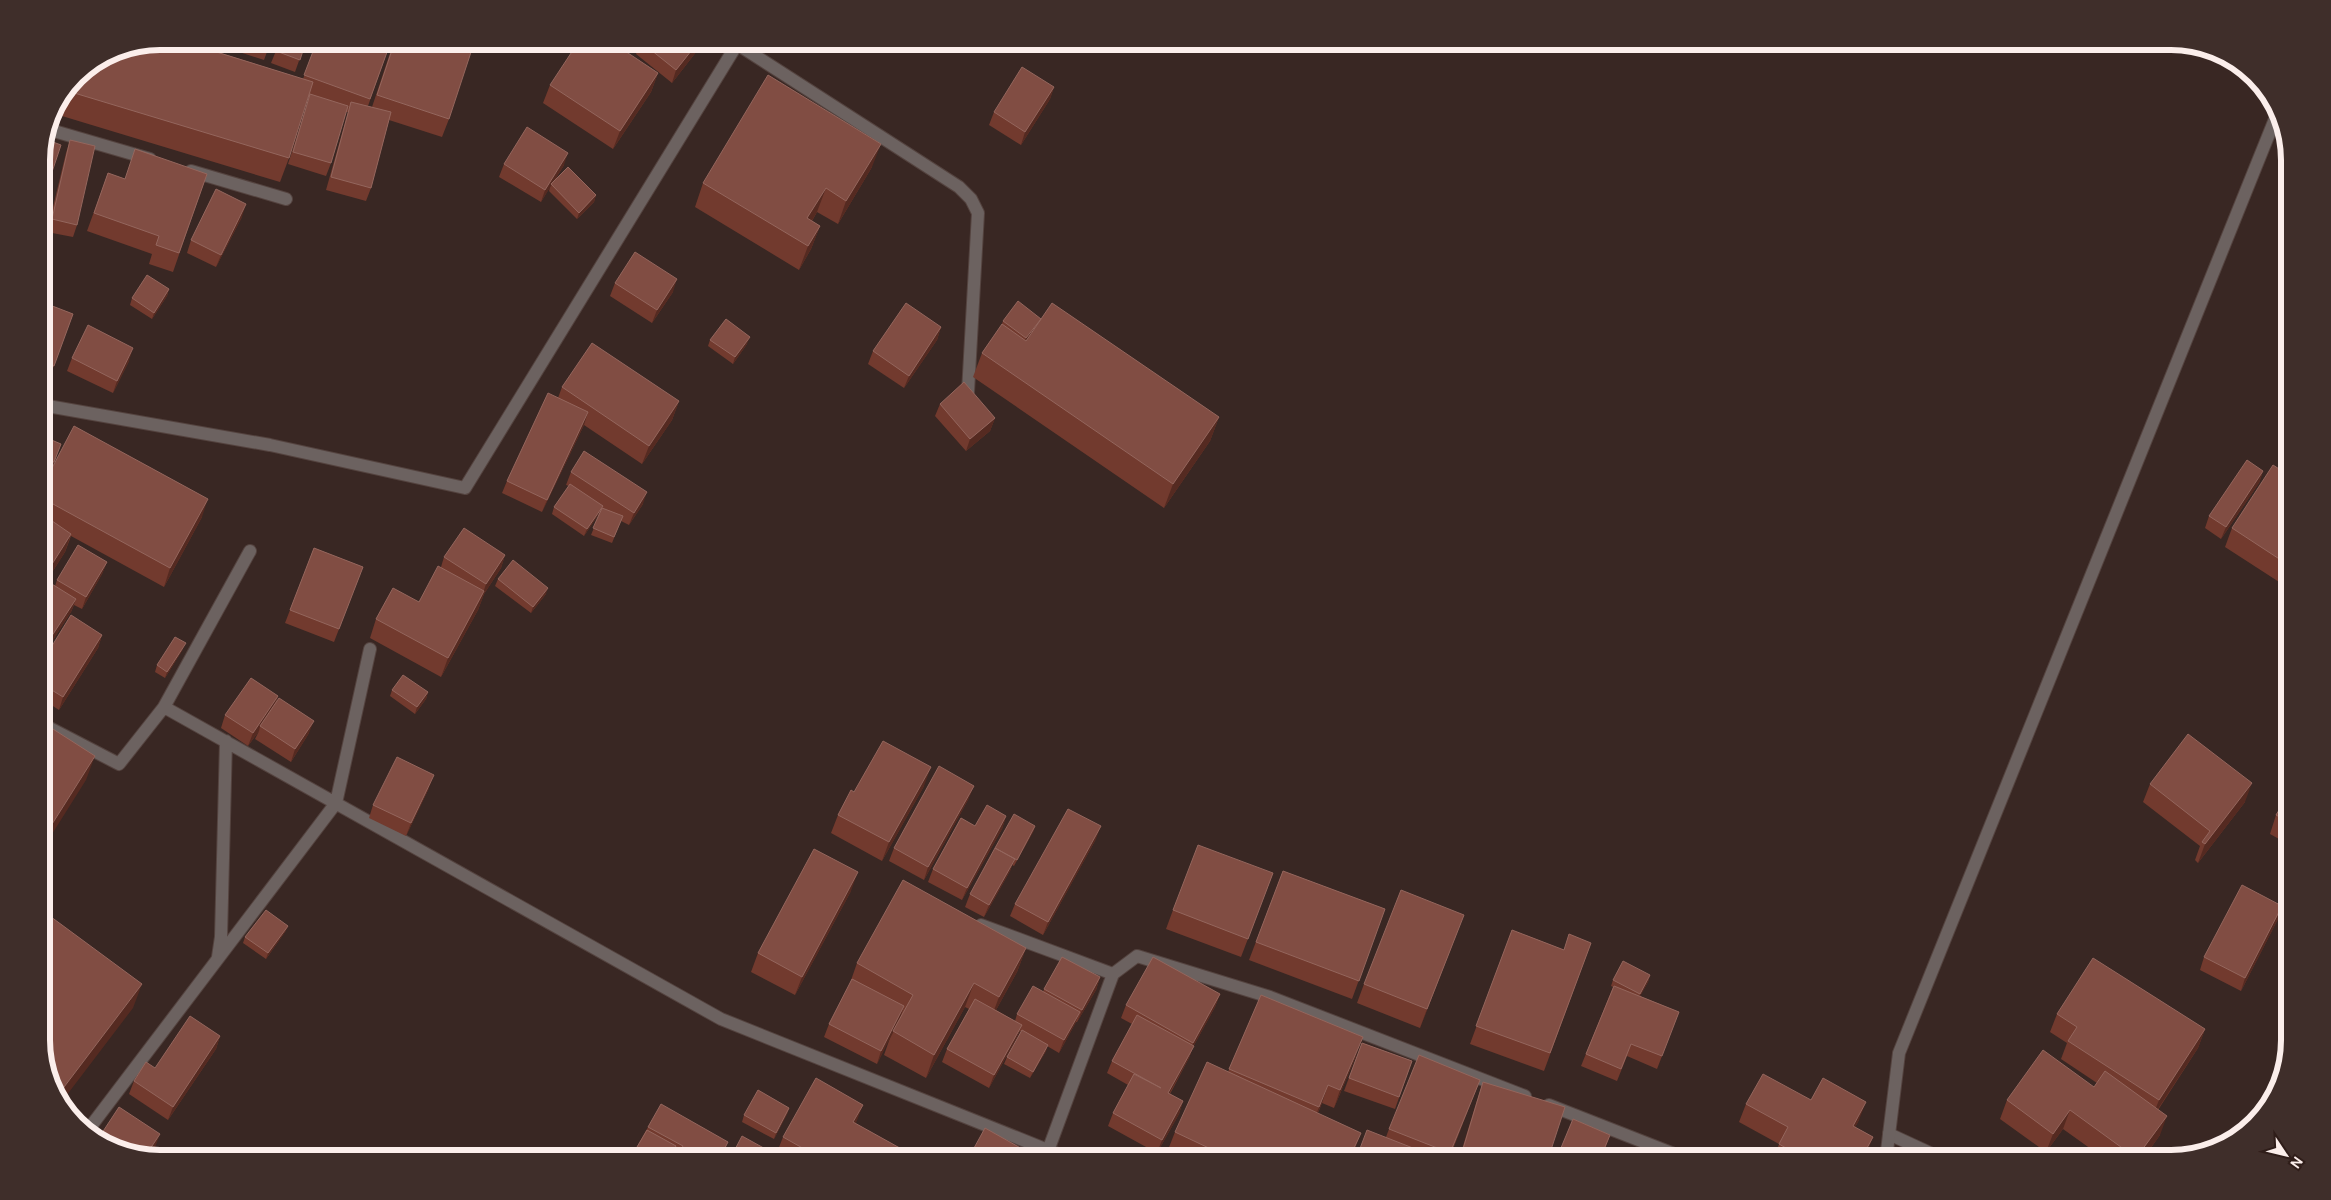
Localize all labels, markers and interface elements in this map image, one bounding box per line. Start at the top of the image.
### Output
north arrow [2261,1130,2311,1180]
text: N [2286,1153,2307,1172]

